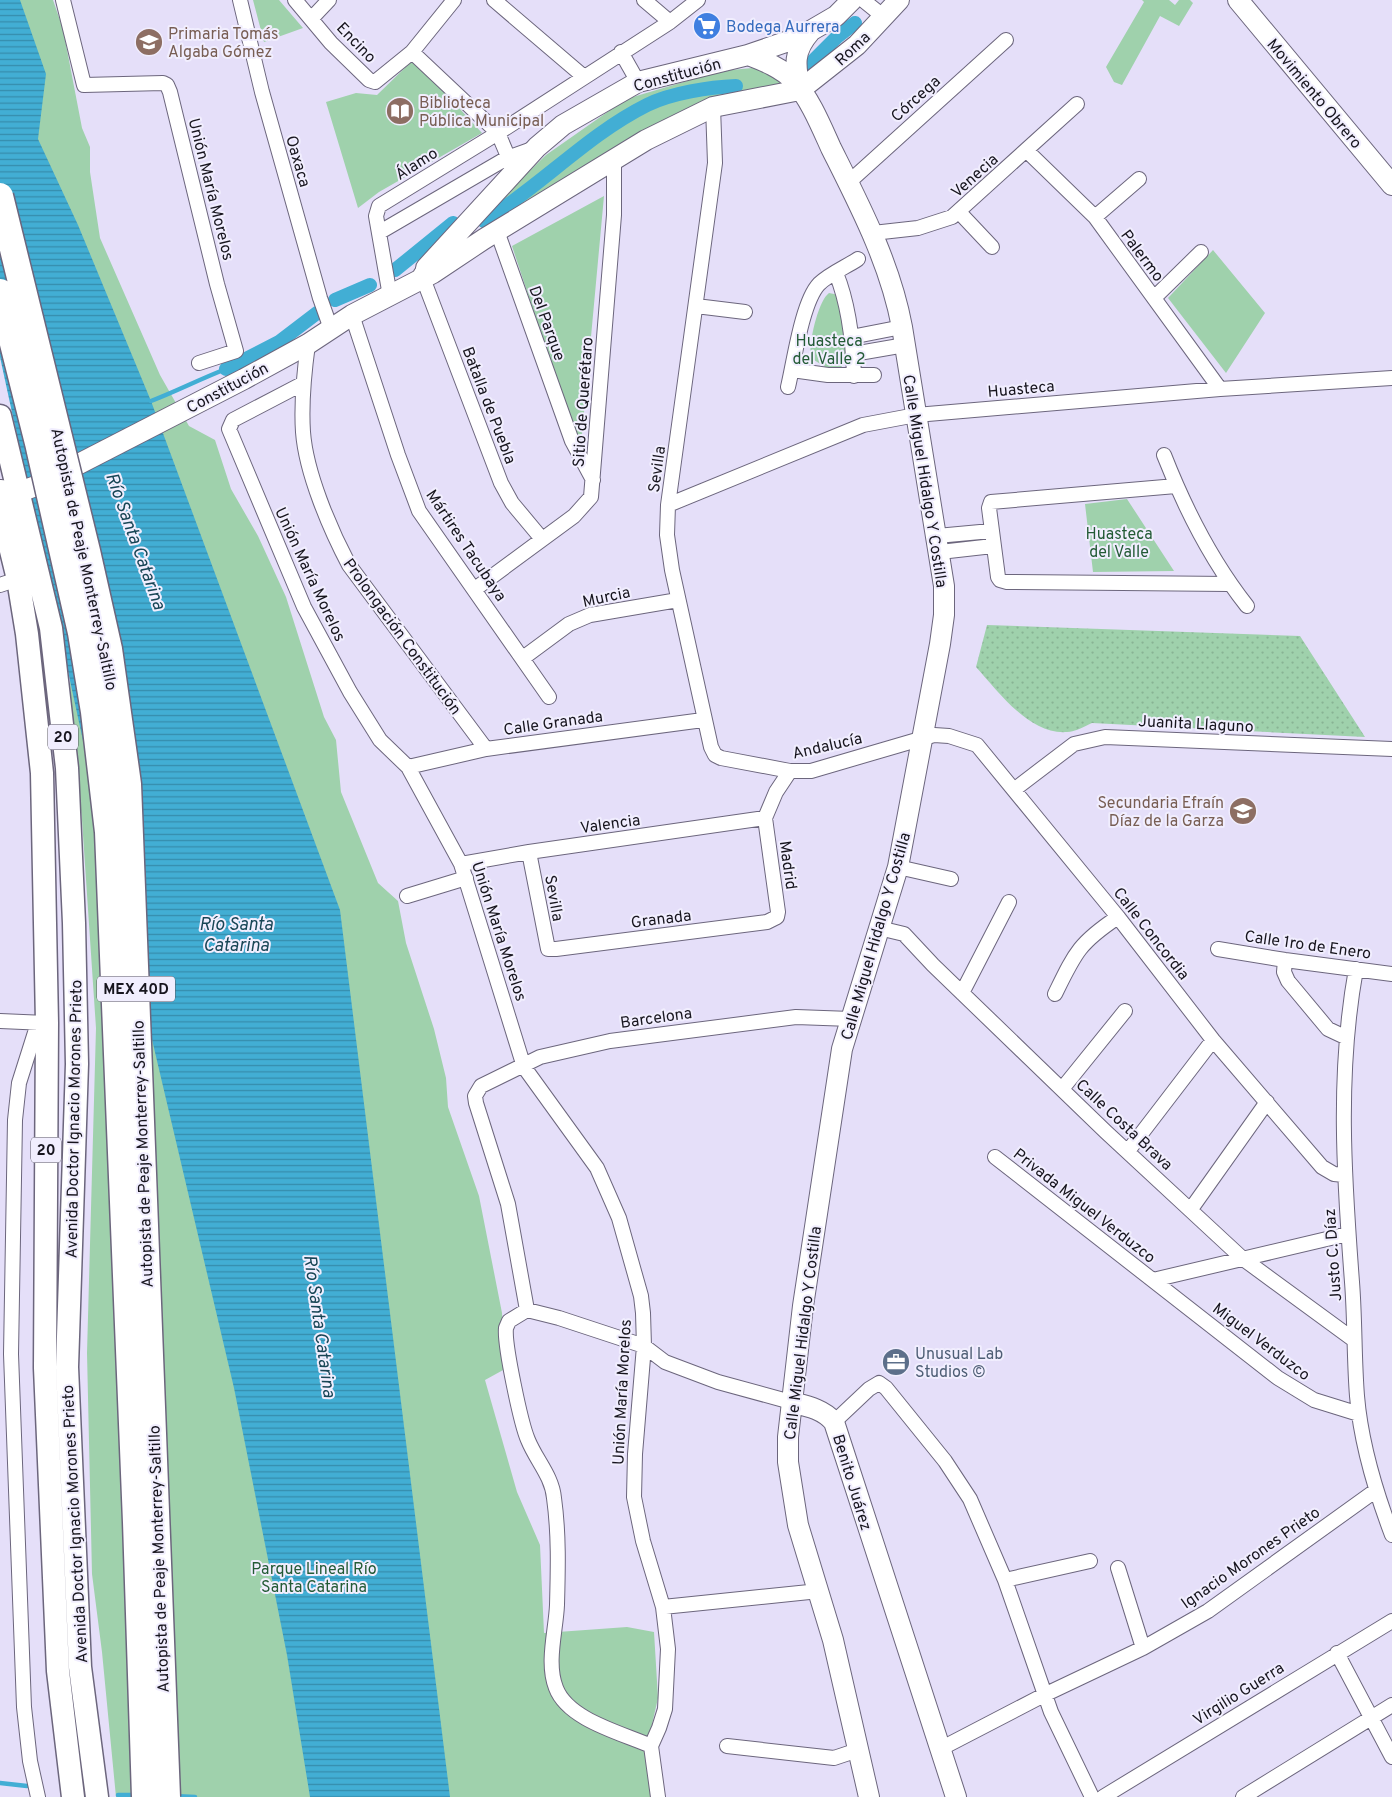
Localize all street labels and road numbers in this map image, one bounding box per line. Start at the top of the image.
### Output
street label: Encino [331,19,380,68]
street label: Roma [831,28,875,71]
street label: Movimiento Obrero [1262,35,1365,153]
street label: Constitución [631,55,724,97]
street label: Córcega [887,72,945,127]
street label: Unión María Morelos [183,116,237,263]
street label: Oaxaca [280,133,314,190]
street label: Álamo [391,142,442,185]
street label: Venecia [948,150,1003,203]
street label: Palermo [1115,226,1167,286]
street label: Del Parque [523,284,569,364]
street label: Sitio de Querétaro [569,336,599,468]
street label: Batalla de Puebla [457,344,520,467]
street label: Constitución [184,359,272,419]
street label: Calle Miguel Hidalgo Y Costilla [897,373,951,589]
street label: Huasteca [987,377,1055,403]
street label: Autopista de Peaje Monterrey-Saltillo [45,426,121,693]
street label: Sevilla [645,445,671,494]
street label: Mártires Tacubaya [421,486,510,606]
street label: Unión María Morelos [269,505,349,645]
street label: Prolongación Constitución [338,555,465,719]
street label: Murcia [581,583,632,613]
street label: Calle Granada [502,707,604,741]
street label: Juanita Llaguno [1138,712,1254,738]
road number: 20 [48,724,78,750]
street label: Andalucía [791,729,864,765]
street label: Valencia [579,811,642,839]
street label: Calle Miguel Hidalgo Y Costilla [838,830,916,1043]
street label: Madrid [774,840,800,891]
street label: Unión María Morelos [466,859,530,1004]
street label: Sevilla [539,874,567,923]
street label: Calle Concordia [1108,884,1193,985]
street label: Granada [630,906,693,934]
street label: Calle 1ro de Enero [1243,927,1372,965]
road number: MEX 40D [97,976,175,1002]
street label: Avenida Doctor Ignacio Morones Prieto [63,979,87,1259]
street label: Barcelona [619,1004,694,1034]
street label: Autopista de Peaje Monterrey-Saltillo [129,1020,159,1288]
street label: Calle Costa Brava [1071,1075,1176,1175]
road number: 20 [31,1138,61,1162]
street label: Privada Miguel Verduzco [1009,1145,1159,1268]
street label: Justo C. Díaz [1321,1208,1347,1302]
street label: Calle Miguel Hidalgo Y Costilla [781,1225,827,1441]
street label: Miguel Verduzco [1208,1299,1314,1386]
street label: Unión María Morelos [609,1319,637,1465]
street label: Avenida Doctor Ignacio Morones Prieto [59,1384,93,1664]
street label: Autopista de Peaje Monterrey-Saltillo [145,1425,175,1693]
street label: Benito Juárez [827,1432,875,1533]
street label: Ignacio Morones Prieto [1178,1503,1325,1614]
street label: Virgilio Guerra [1190,1659,1288,1731]

